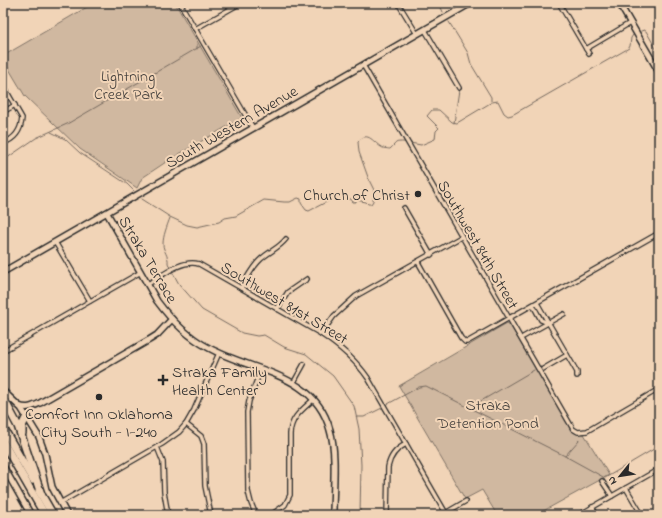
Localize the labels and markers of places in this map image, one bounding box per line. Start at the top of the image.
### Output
place label: Church of Christ [303,184,411,208]
marker: Church of Christ [413,189,423,199]
place label: Straka Family Health Center [172,361,267,403]
marker: Straka Family Health Center [157,374,169,386]
marker: Comfort Inn Oklahoma City South - I-240 [94,392,104,402]
place label: Comfort Inn Oklahoma City South - I-240 [25,403,173,445]

